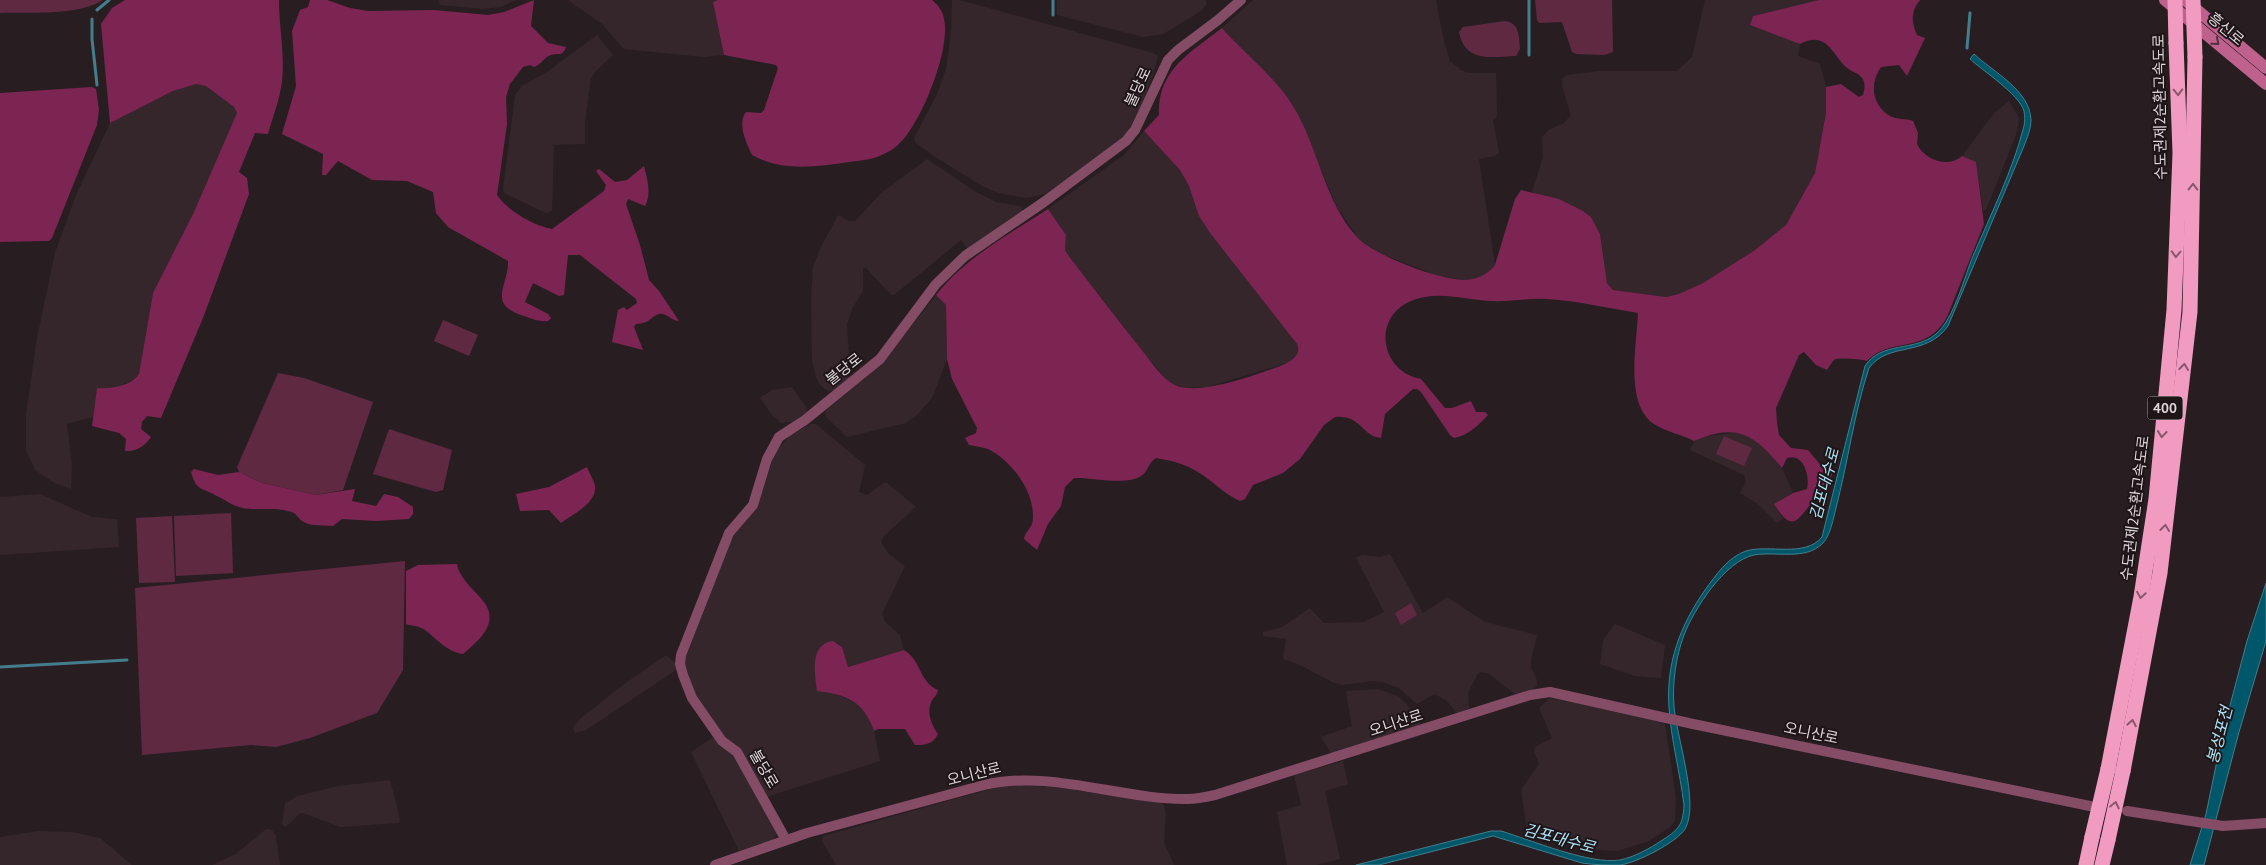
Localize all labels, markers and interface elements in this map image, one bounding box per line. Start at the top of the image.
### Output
street label: 흥신로 [2204,8,2248,49]
street label: 수도권제2순환고속도로 [2149,34,2170,180]
one-way arrow [2211,36,2220,45]
street label: 불당로 [1120,64,1155,110]
one-way arrow [2173,88,2183,96]
one-way arrow [2188,183,2199,191]
one-way arrow [2171,250,2182,258]
street label: 불당로 [822,348,866,389]
one-way arrow [2178,362,2189,370]
road number: 400 [2148,396,2182,419]
one-way arrow [2157,430,2168,438]
street label: 수도권제2순환고속도로 [2116,434,2153,582]
water label: 김포대수로 [1805,445,1844,522]
one-way arrow [2159,524,2170,532]
one-way arrow [2137,590,2147,599]
water label: 봉성포천 [2202,702,2237,766]
street label: 오니산로 [1367,705,1425,740]
street label: 오니산로 [1782,717,1840,748]
one-way arrow [2126,718,2136,727]
street label: 불당로 [746,746,783,791]
street label: 오니산로 [945,758,1003,789]
one-way arrow [2110,801,2120,810]
water label: 김포대수로 [1521,819,1598,858]

